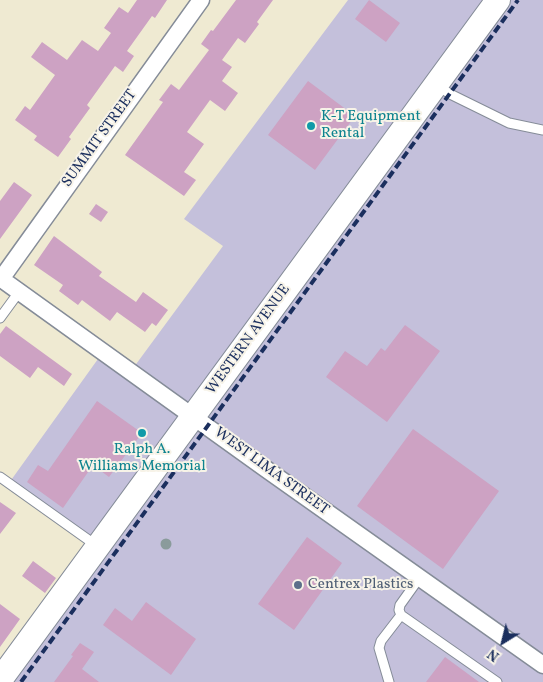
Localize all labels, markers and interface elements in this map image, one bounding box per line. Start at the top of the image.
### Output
street label: SUMMIT STREET [59,87,141,191]
place label: K-T Equipment Rental [321,108,421,143]
marker: K-T Equipment Rental [305,120,317,132]
street label: WESTERN AVENUE [203,282,295,398]
street label: WEST LIMA STREET [210,424,332,520]
marker: Ralph A. Williams Memorial [136,427,148,439]
place label: Ralph A. Williams Memorial [78,441,206,476]
place label: Centrex Plastics [308,576,413,594]
marker: Centrex Plastics [292,579,304,591]
north arrow [478,617,528,667]
text: N [484,644,504,665]

